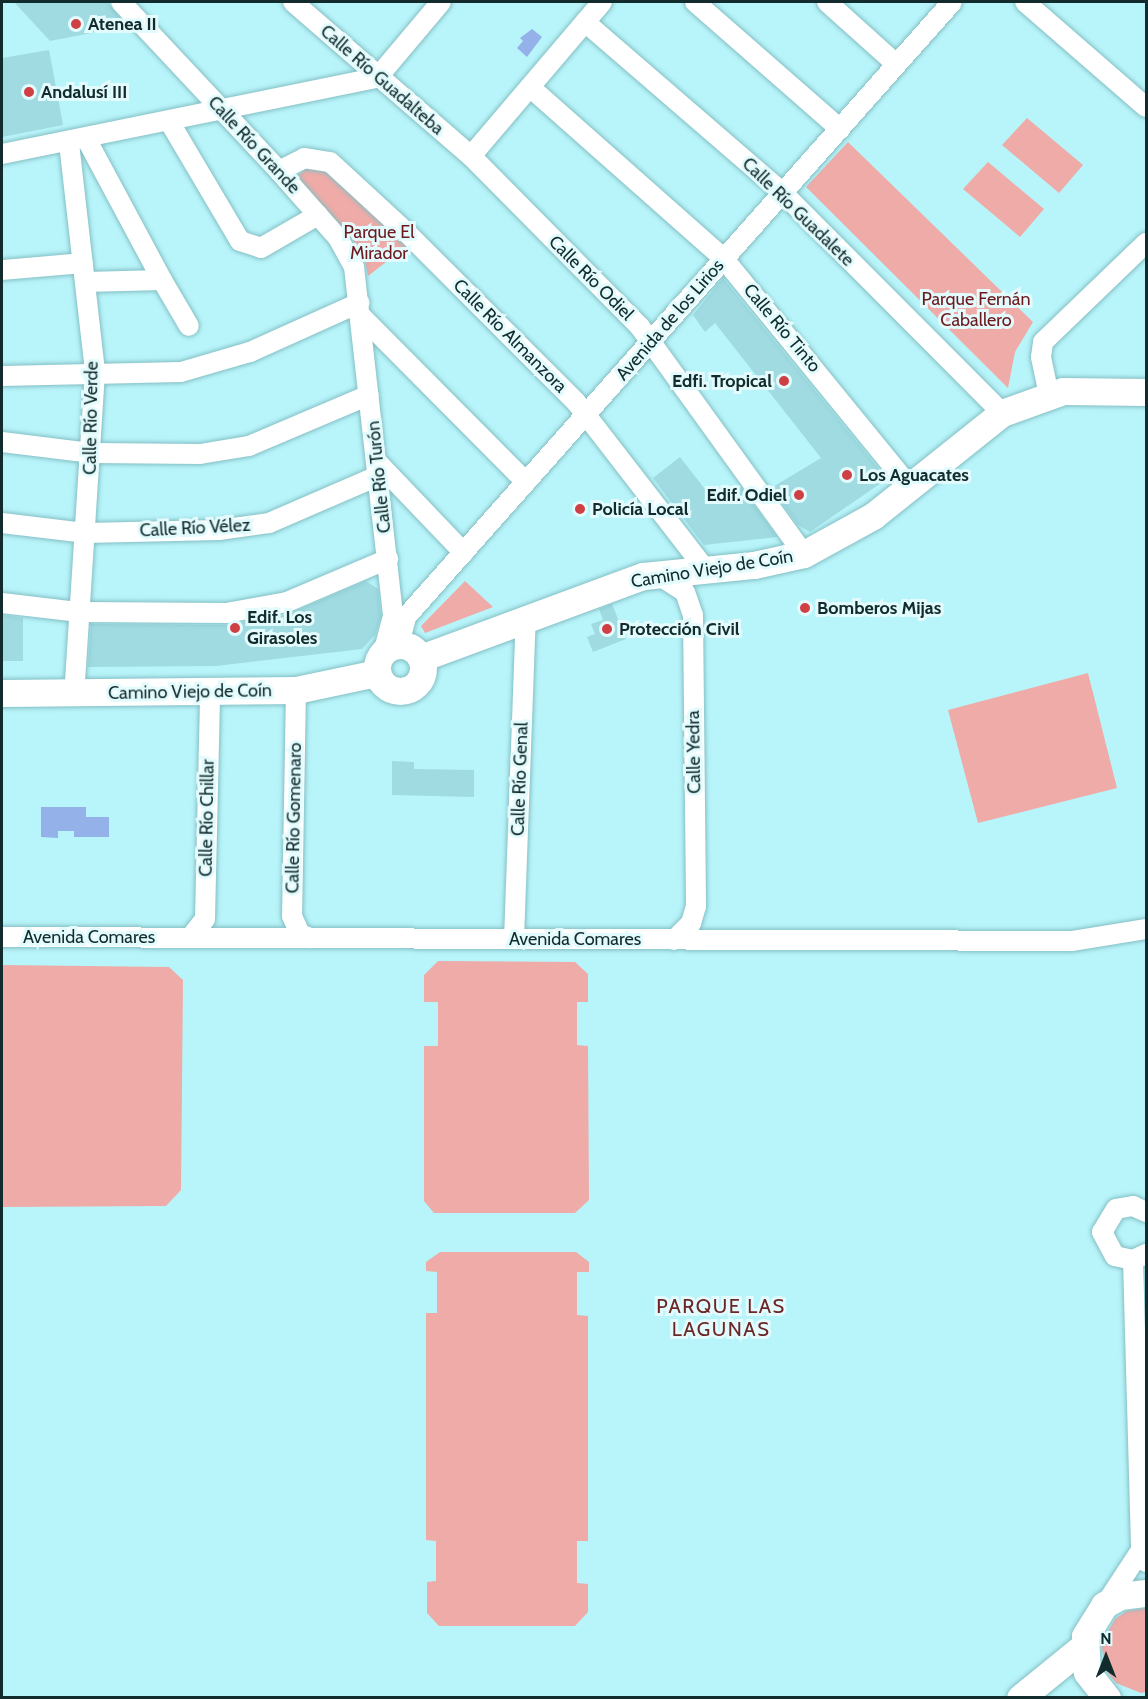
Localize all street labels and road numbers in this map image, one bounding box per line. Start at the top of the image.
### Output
street label: Calle Río Guadalteba [316,20,448,140]
street label: Calle Río Grande [203,92,305,198]
street label: Calle Río Guadalete [738,153,858,271]
street label: Calle Río Odiel [544,231,638,325]
street label: Avenida de los Lirios [612,255,728,385]
street label: Calle Río Almanzora [449,275,571,397]
street label: Calle Río Tinto [739,279,825,377]
street label: Calle Río Verde [79,361,103,475]
street label: Calle Río Turón [362,420,396,534]
street label: Calle Río Vélez [139,514,251,542]
street label: Camino Viejo de Coín [629,546,795,592]
street label: Camino Viejo de Coín [108,680,272,704]
street label: Calle Yedra [682,710,706,794]
street label: Calle Río Genal [507,722,533,836]
street label: Calle Río Gomenaro [282,742,306,894]
street label: Calle Río Chillar [195,759,219,877]
street label: Avenida Comares [23,926,155,948]
street label: Avenida Comares [509,928,641,950]

